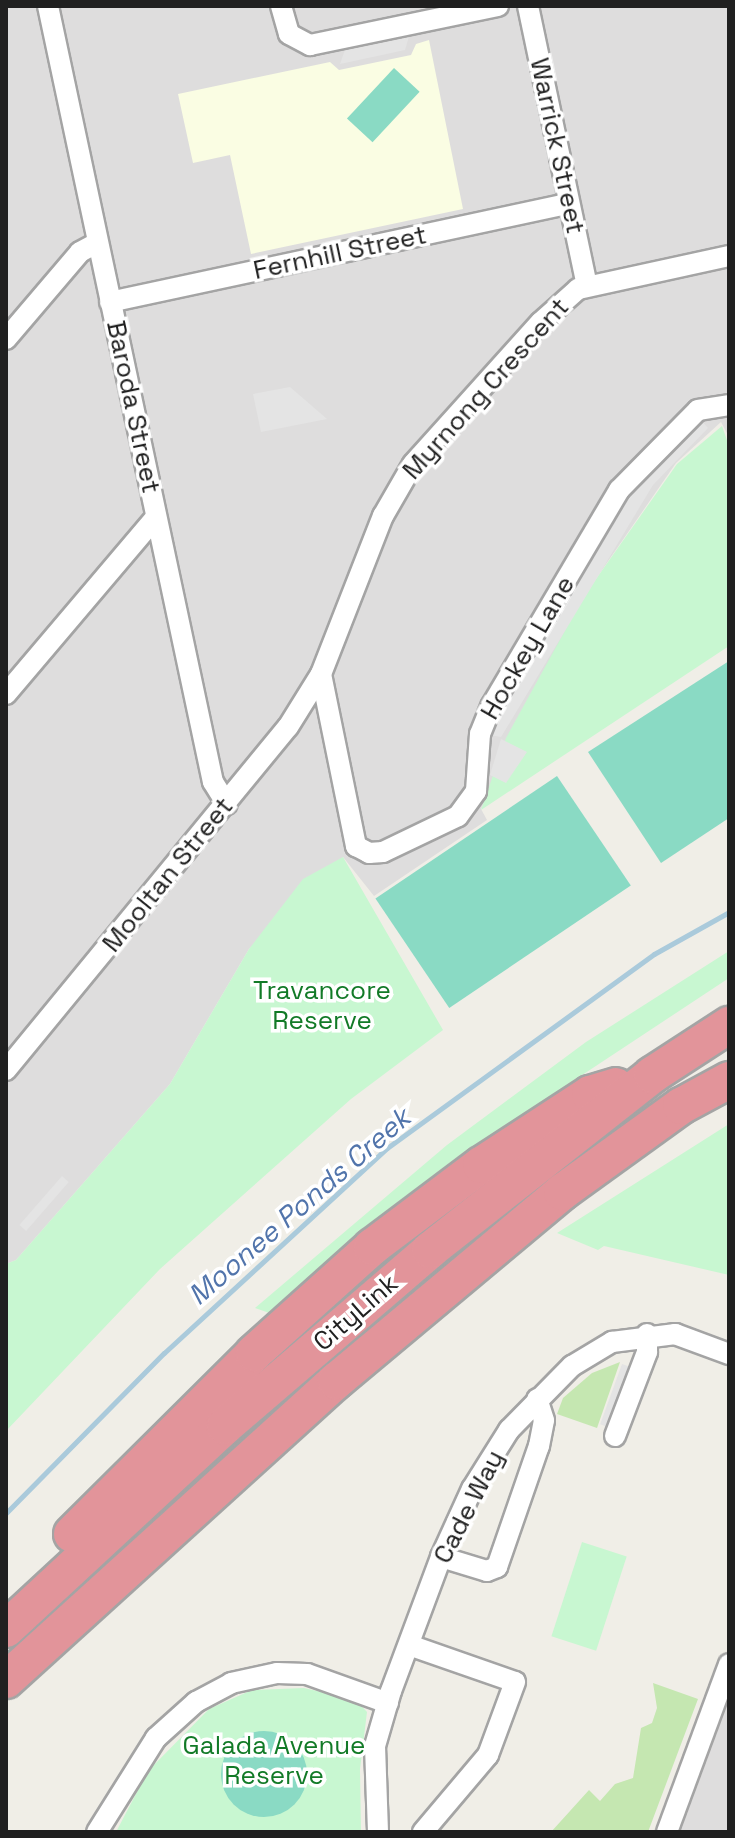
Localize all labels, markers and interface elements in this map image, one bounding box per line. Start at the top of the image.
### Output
street label: Warrick Street [523,55,591,237]
street label: Fernhill Street [251,219,429,287]
street label: Myrnong Crescent [396,292,576,486]
street label: Baroda Street [100,318,166,496]
street label: Hockey Lane [474,571,582,725]
street label: Mooltan Street [96,791,240,959]
park label: Travancore Reserve [253,975,391,1036]
water label: Moonee Ponds Creek [181,1100,417,1312]
street label: CityLink [307,1268,405,1358]
street label: Cade Way [427,1445,511,1569]
park label: Galada Avenue Reserve [182,1730,366,1792]

